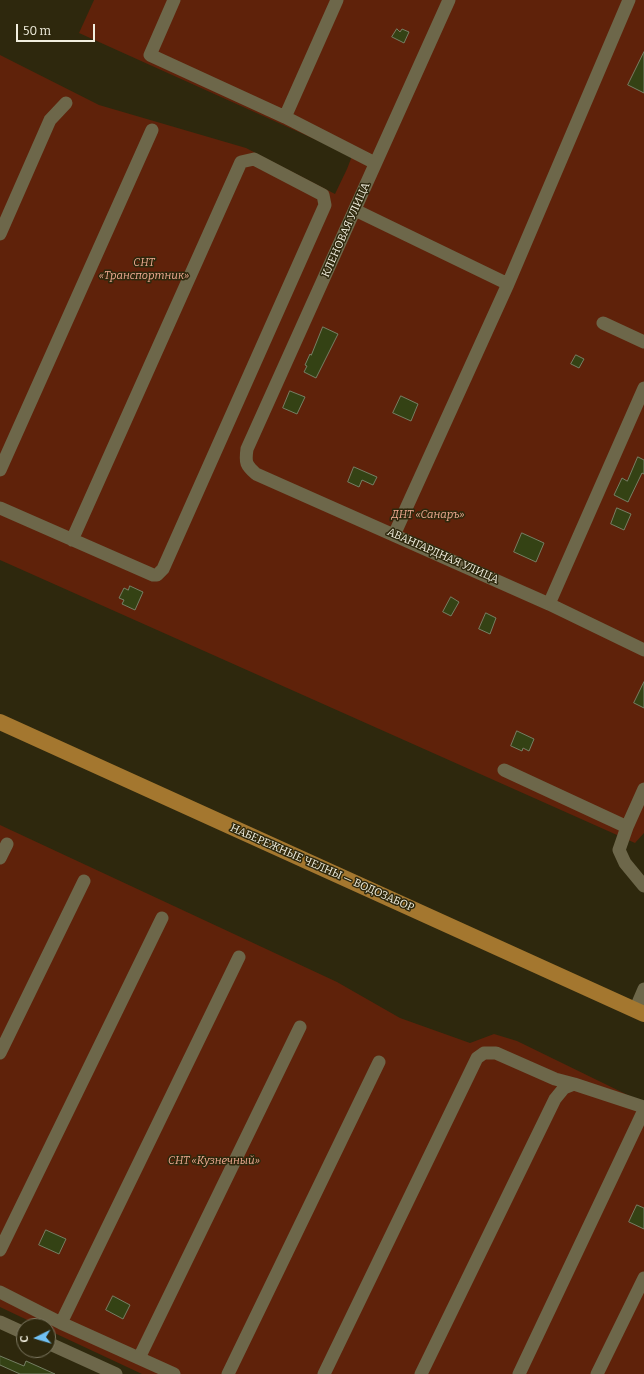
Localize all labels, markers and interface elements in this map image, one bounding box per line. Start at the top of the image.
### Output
scale bar [18,16,97,42]
text: 50 m [23,24,51,38]
street label: КЛЕНОВАЯ УЛИЦА [319,181,373,279]
park label: СНТ «Транспортник» [99,256,189,282]
park label: ДНТ «Санаръ» [392,508,464,522]
street label: АВАНГАРДНАЯ УЛИЦА [385,525,501,587]
street label: НАБЕРЕЖНЫЕ ЧЕЛНЫ — ВОДОЗАБОР [228,821,416,915]
park label: СНТ «Кузнечный» [168,1154,260,1168]
north arrow [16,1318,56,1358]
text: С [18,1335,31,1343]

